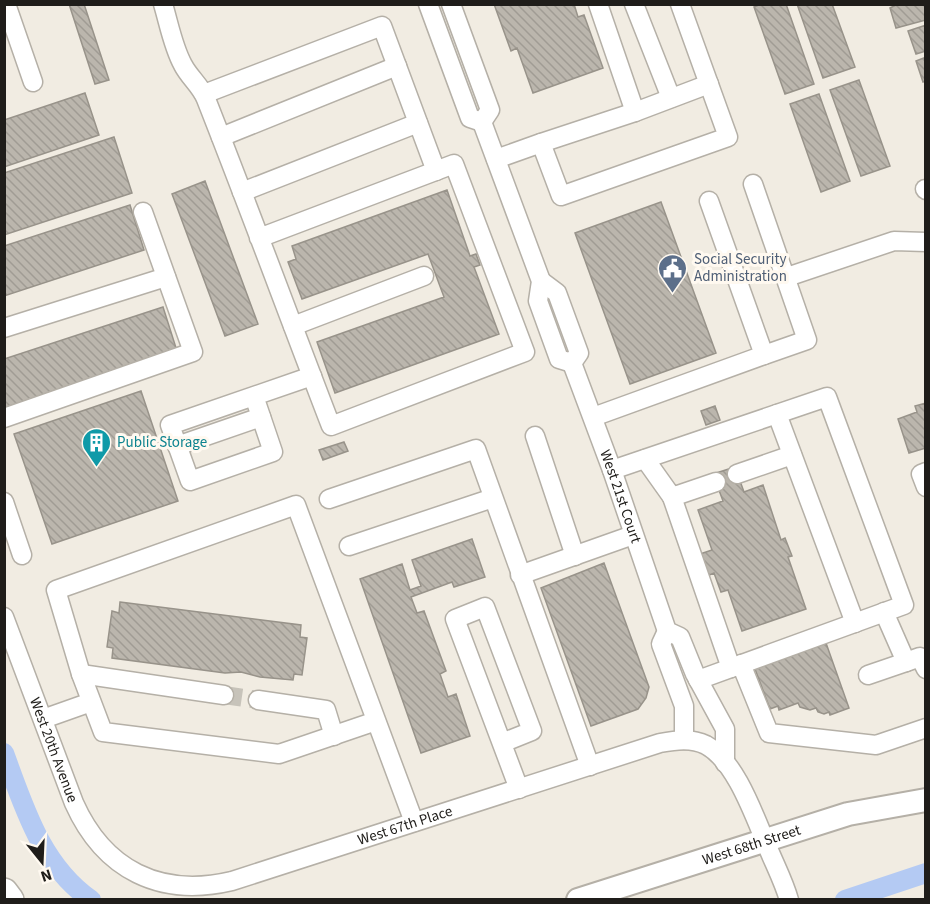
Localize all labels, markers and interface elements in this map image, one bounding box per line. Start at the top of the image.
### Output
place label: Social Security Administration [694,249,787,287]
public building icon: Social Security Administration [657,252,689,294]
building icon: Public Storage [80,426,112,468]
place label: Public Storage [117,432,207,453]
street label: West 21st Court [595,447,647,546]
street label: West 20th Avenue [25,694,83,805]
street label: West 67th Place [355,800,455,850]
street label: West 68th Street [700,819,803,870]
north arrow [12,832,72,892]
text: N [38,863,55,887]

